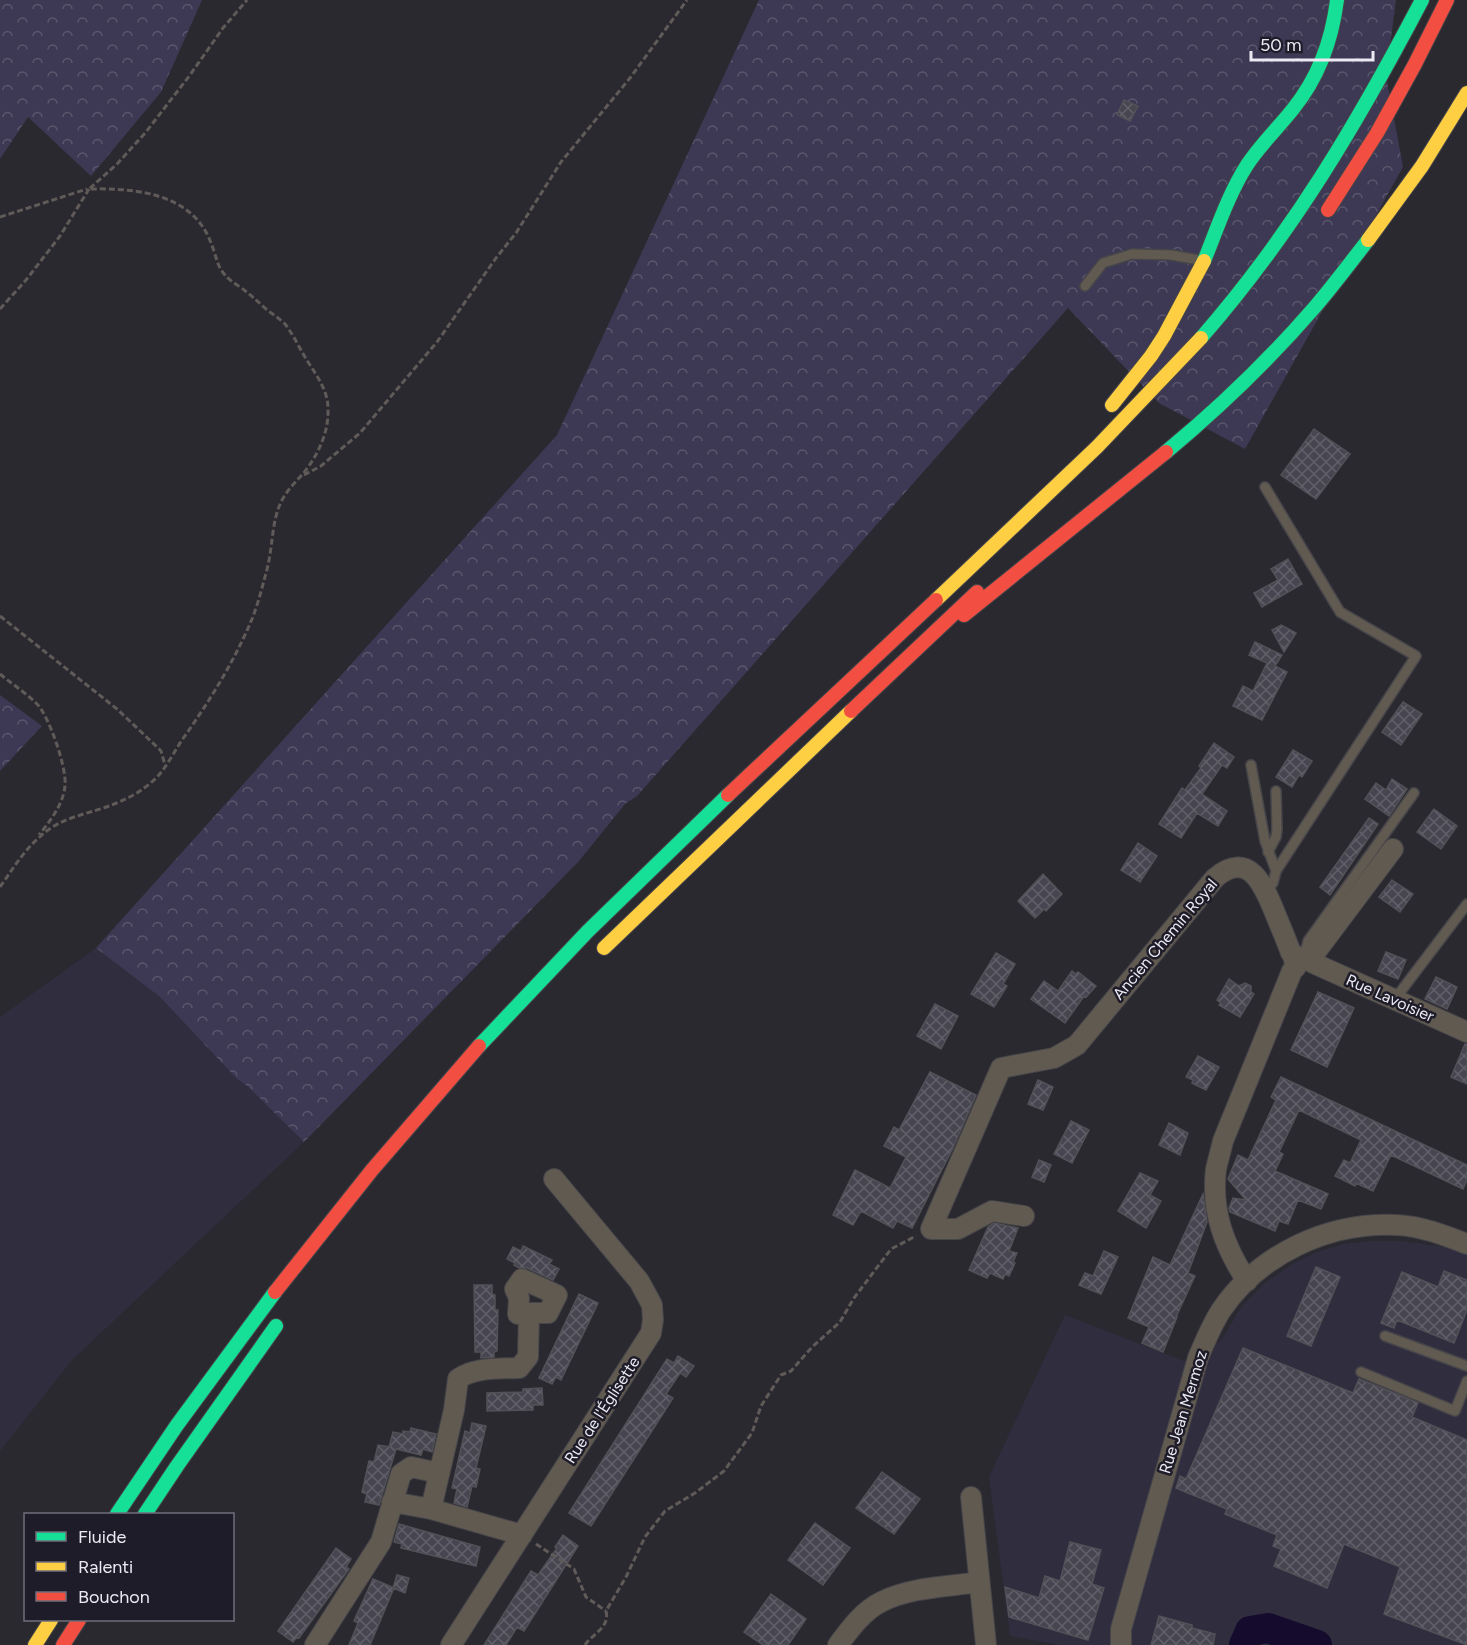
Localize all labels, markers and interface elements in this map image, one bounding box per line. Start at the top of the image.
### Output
scale bar [1251,24,1372,62]
text: 50 m [1260,34,1302,56]
street label: Ancien Chemin Royal [1109,875,1221,1003]
street label: Rue Lavoisier [1343,970,1438,1026]
street label: Rue Jean Mermoz [1155,1348,1211,1476]
street label: Rue de l'Églisette [560,1353,644,1467]
legend [24,1513,234,1621]
text: Fluide [78,1526,127,1548]
text: Ralenti [78,1556,133,1578]
text: Bouchon [78,1586,150,1608]

